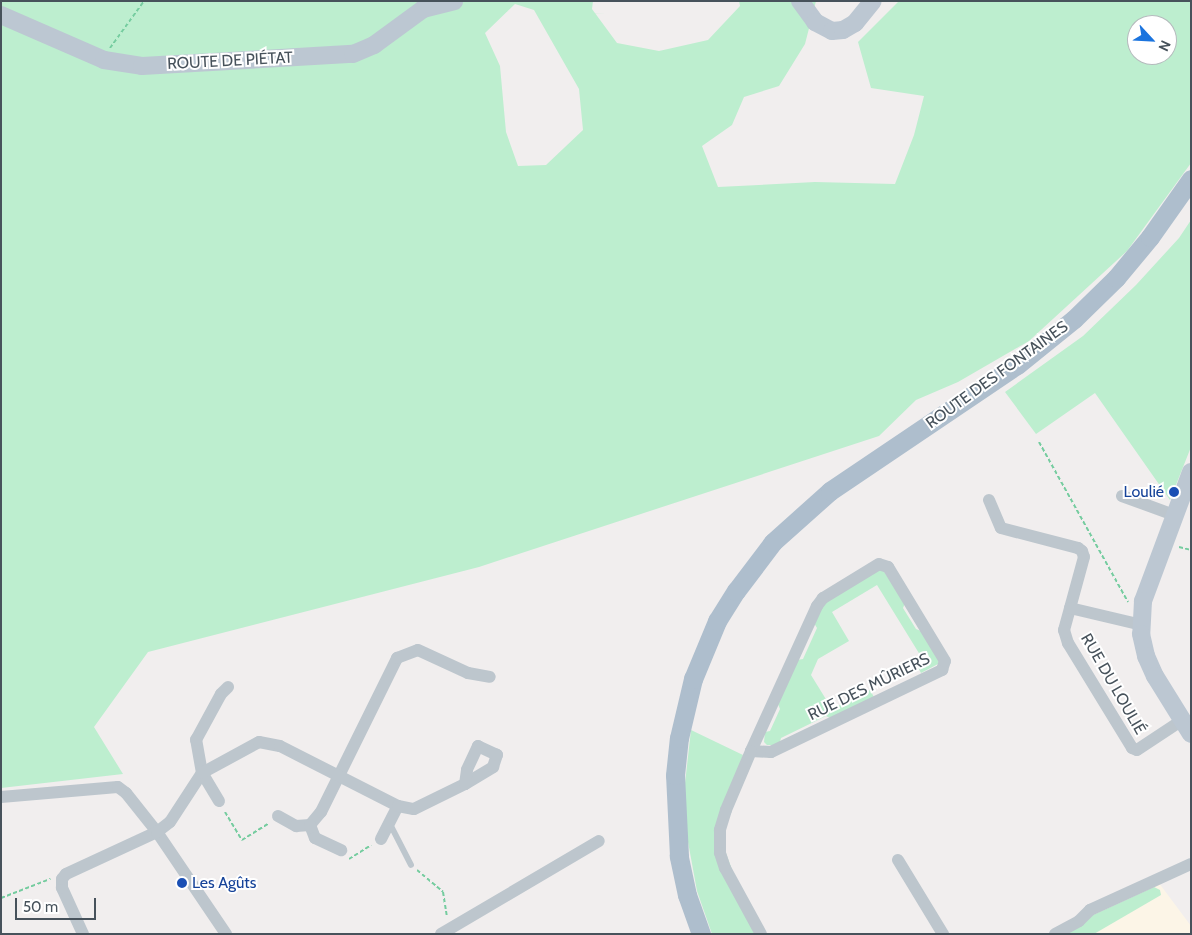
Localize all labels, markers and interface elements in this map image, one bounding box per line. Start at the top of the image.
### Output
north arrow [1127,15,1177,65]
text: N [1154,38,1175,54]
street label: ROUTE DE PIÉTAT [167,48,293,74]
street label: ROUTE DES FONTAINES [922,317,1072,433]
place label: Loulié [1124,482,1164,502]
marker: Loulié [1168,486,1180,498]
street label: RUE DU LOULIÉ [1076,630,1150,738]
street label: RUE DES MÛRIERS [805,649,933,725]
place label: Les Agûts [192,873,256,893]
marker: Les Agûts [176,877,188,889]
scale bar [18,888,99,920]
text: 50 m [23,898,58,916]

